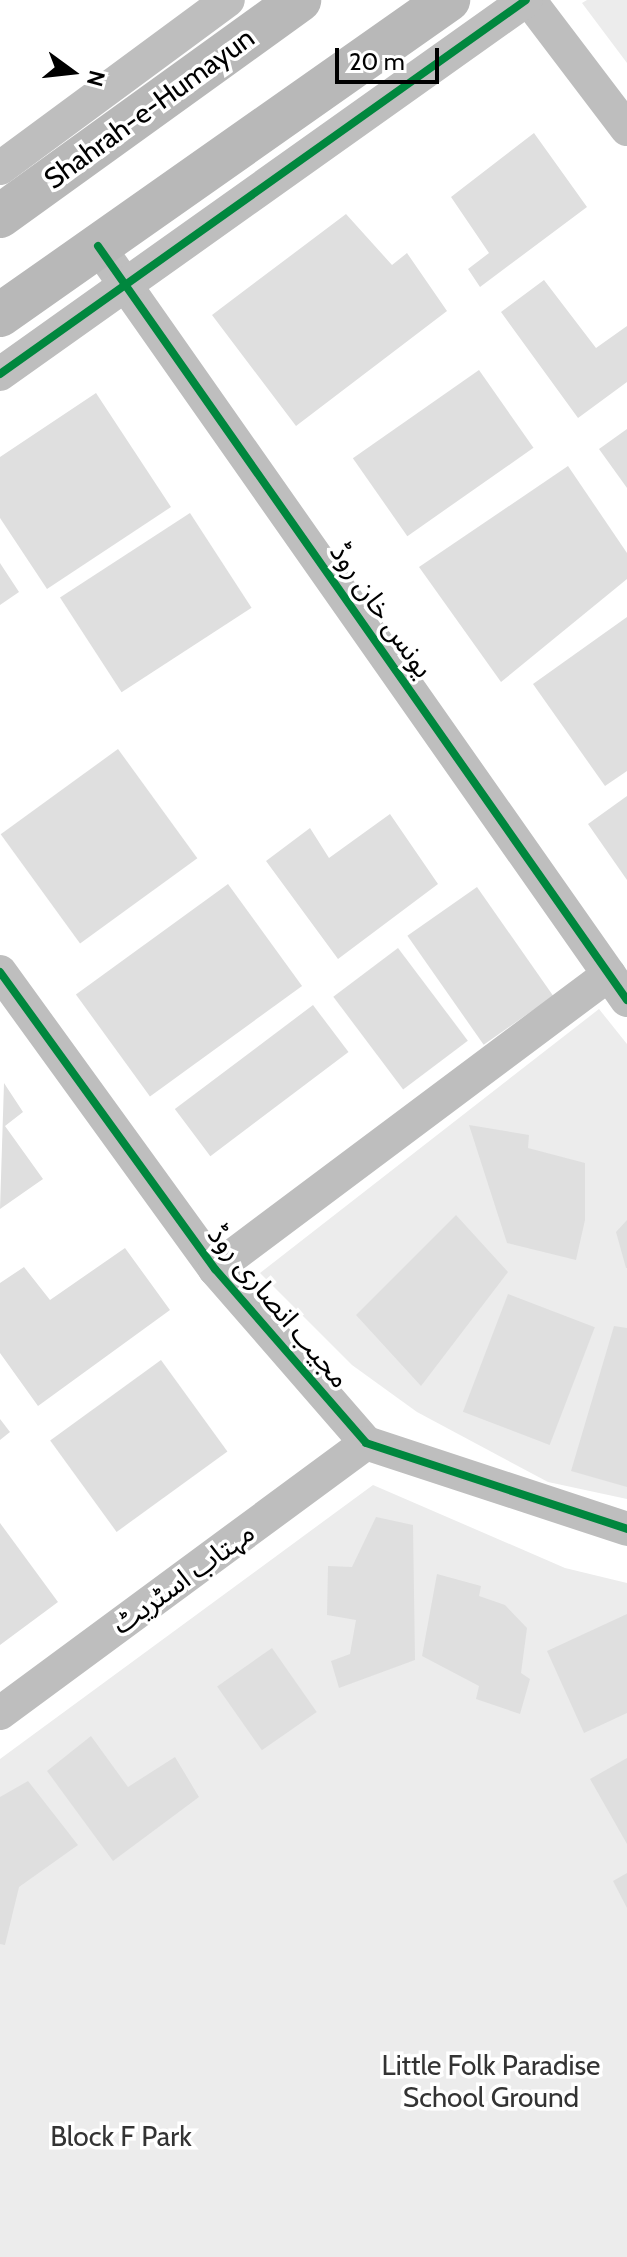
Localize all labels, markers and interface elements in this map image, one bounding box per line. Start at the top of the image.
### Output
street label: Shahrah-e-Humayun [37,21,261,195]
north arrow [32,32,112,112]
scale bar [339,32,443,82]
text: 20 m [349,47,405,76]
text: N [81,67,111,89]
street label: یونس خان روڈ [323,536,441,684]
street label: مجیب انصاری روڈ [201,1218,357,1394]
street label: مہتاب اسٹریٹ [105,1515,261,1641]
park label: Little Folk Paradise School Ground [382,2048,600,2114]
park label: Block F Park [50,2119,192,2153]

